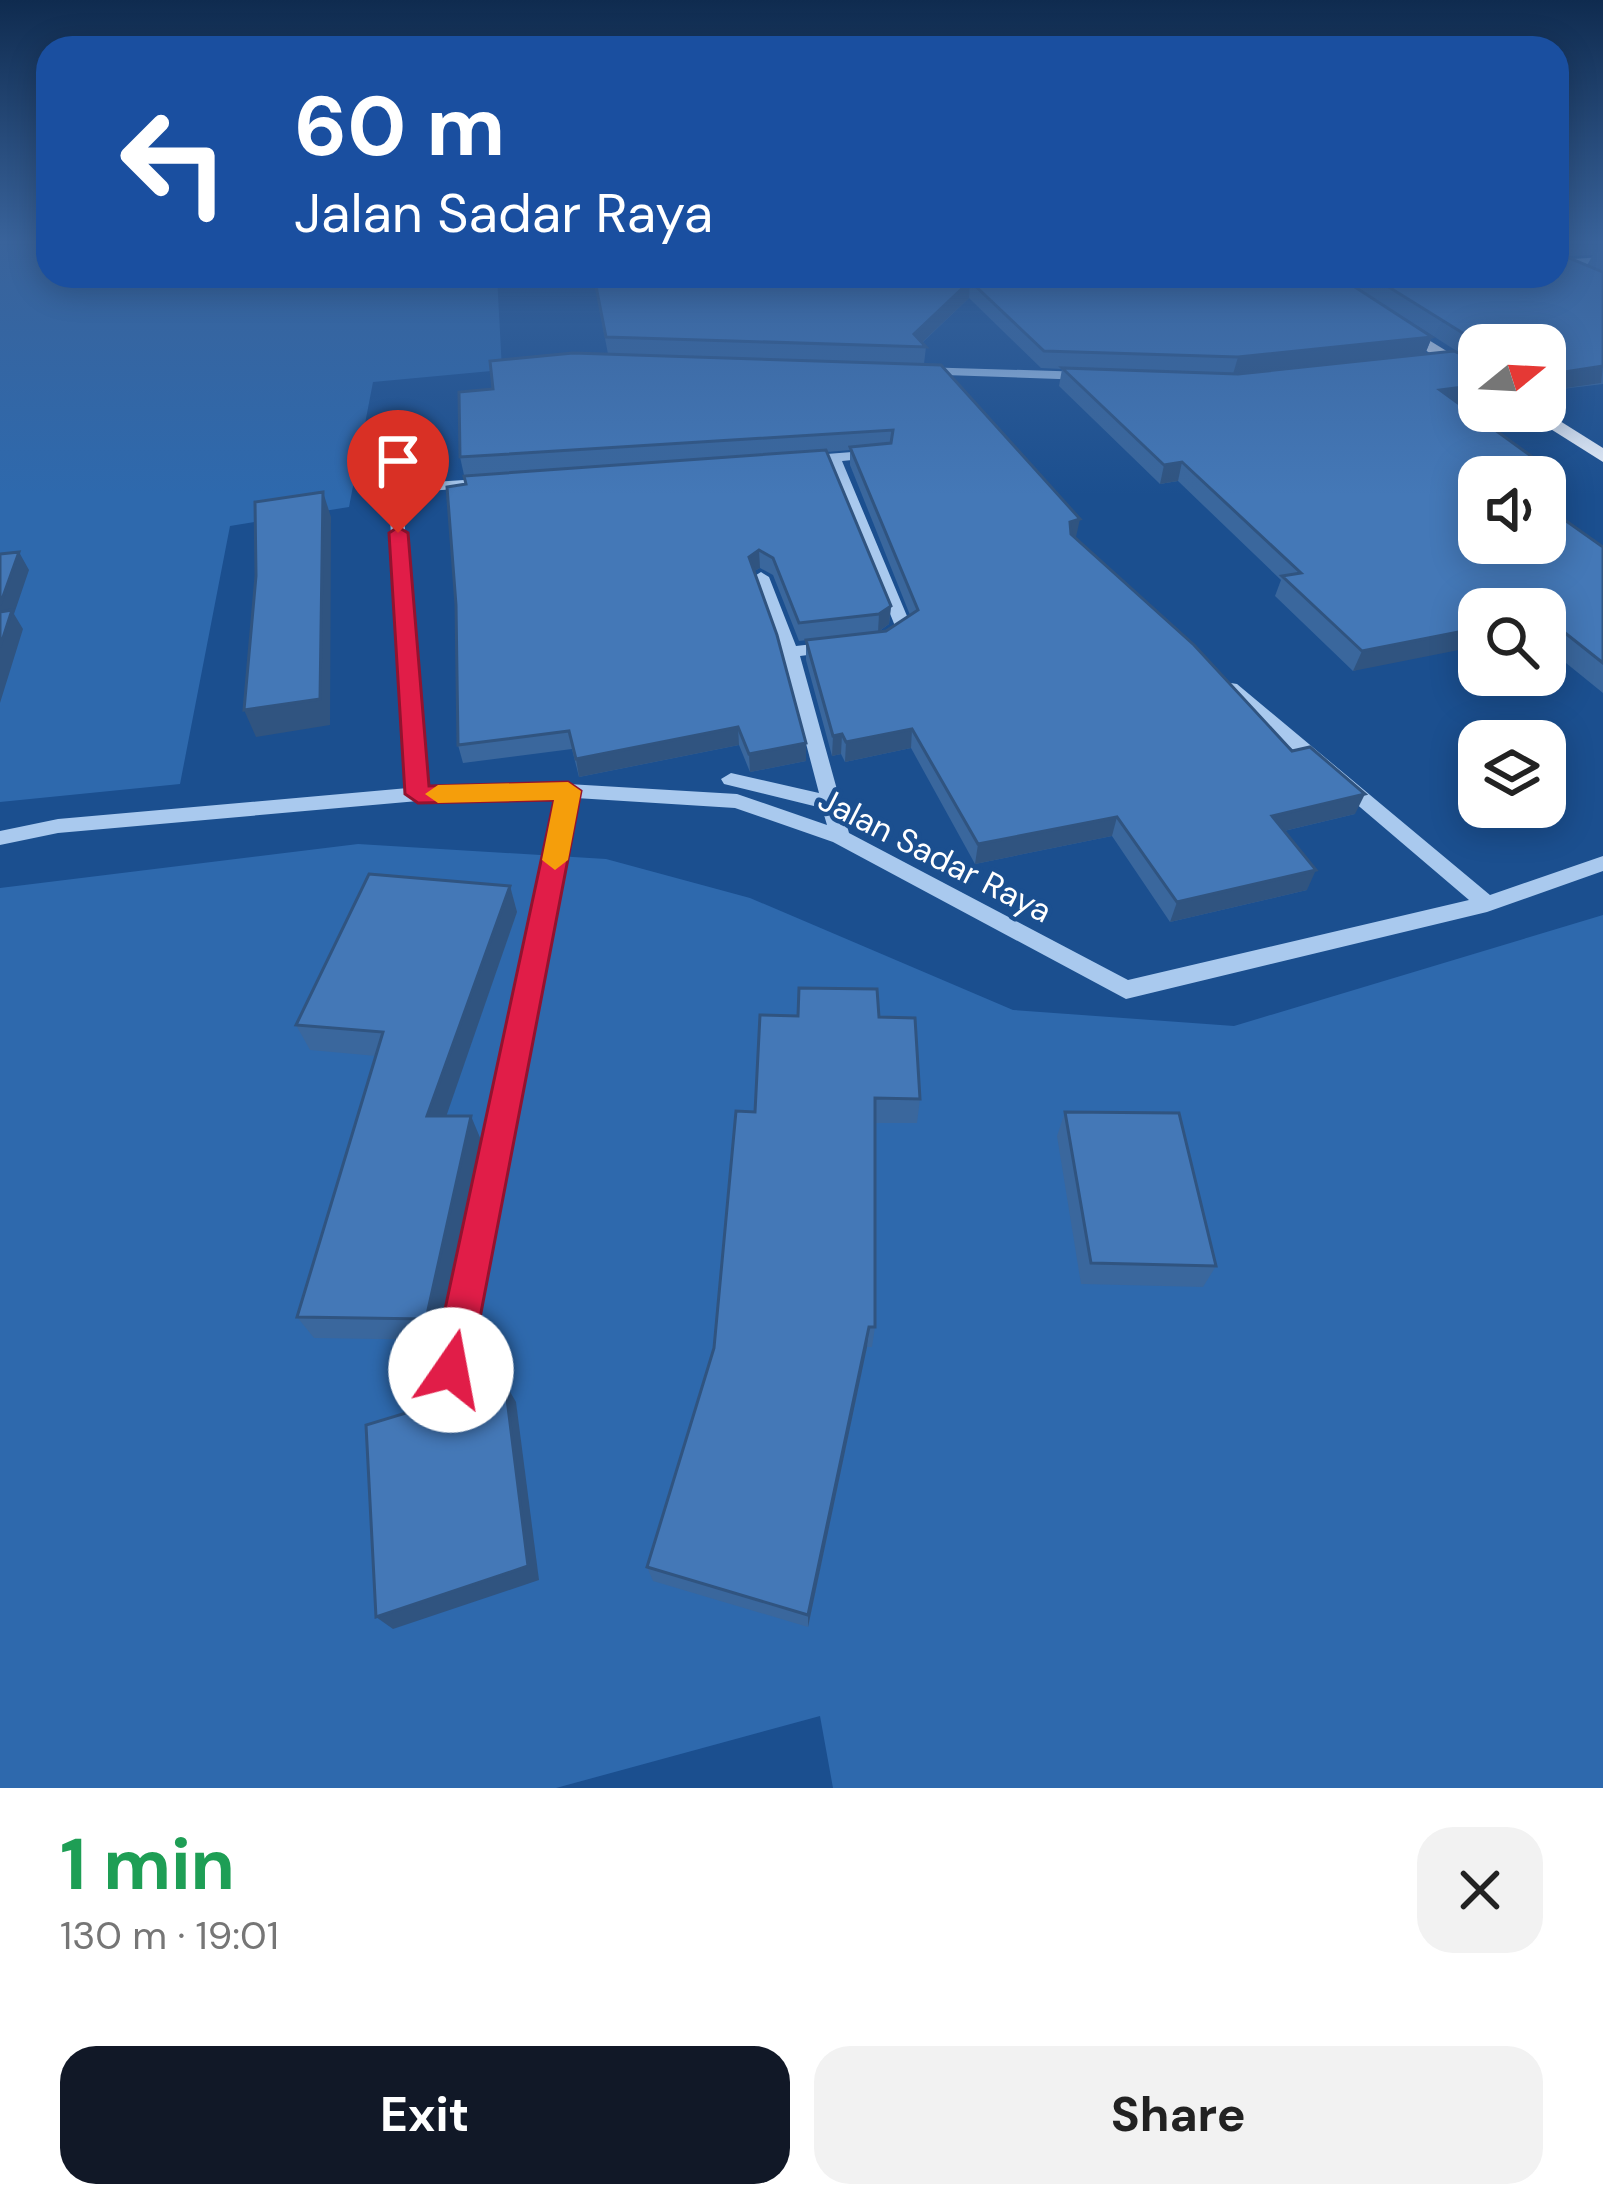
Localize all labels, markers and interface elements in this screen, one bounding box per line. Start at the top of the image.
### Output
text: 60 m [294,72,505,181]
icon: left [96,84,252,240]
text: Jalan Sadar Raya [294,178,713,249]
north arrow [1458,324,1566,432]
map controls [1458,324,1566,828]
pin [347,410,449,533]
icon: arrive [365,428,431,494]
button: sound [1458,456,1566,564]
button: search [1458,588,1566,696]
button: layers [1458,720,1566,828]
street label: Jalan Sadar Raya [811,778,1059,932]
position arrow [388,1307,514,1433]
text: 1 min [60,1818,235,1911]
button: close [1417,1827,1543,1953]
text: 130 m · 19:01 [60,1910,279,1961]
button: Exit [60,2046,790,2184]
button: Share [814,2046,1543,2184]

